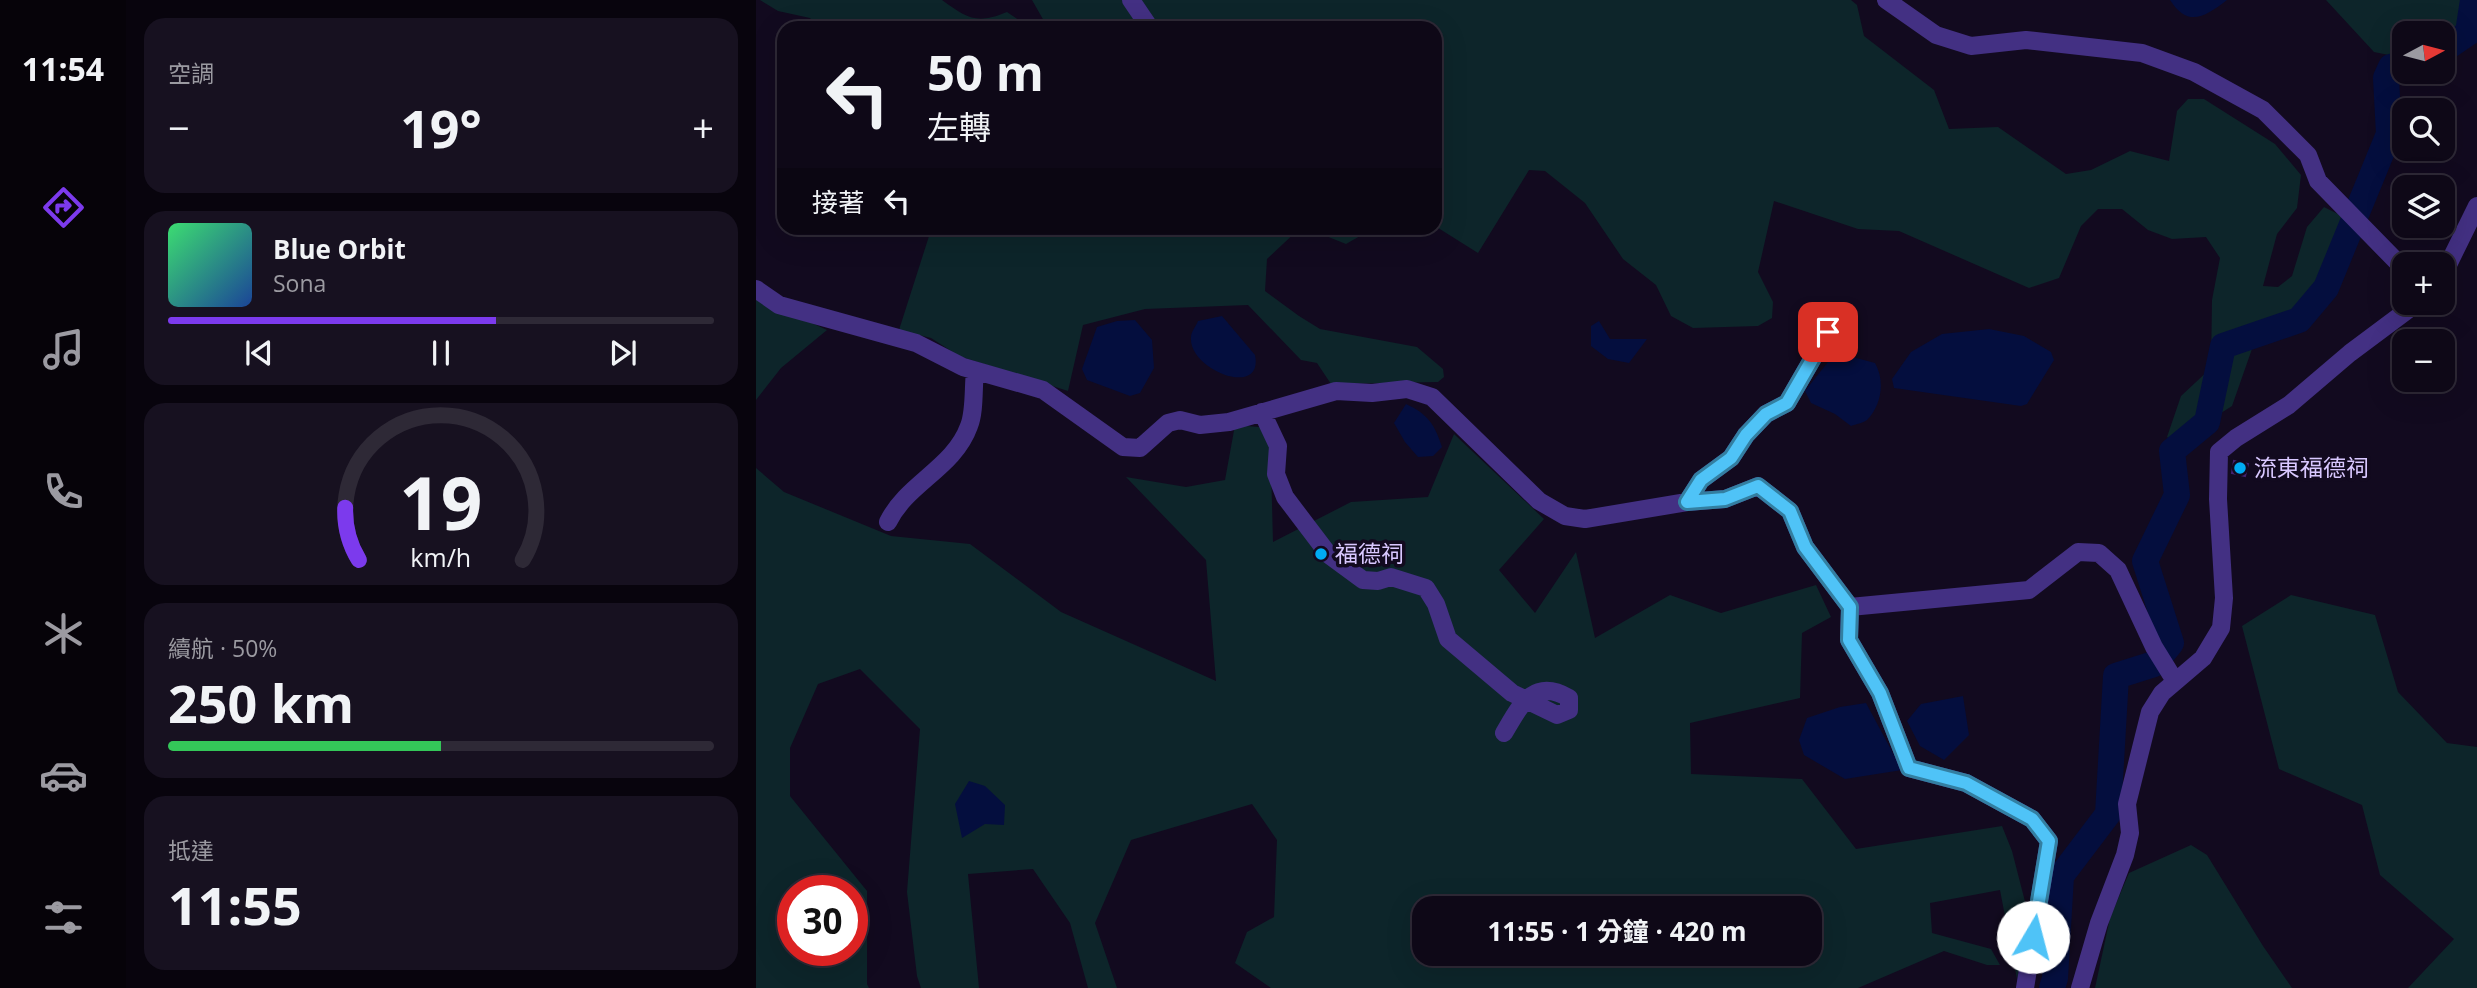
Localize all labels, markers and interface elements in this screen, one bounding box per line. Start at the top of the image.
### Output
north arrow [2392,21,2455,84]
map controls [2392,21,2455,392]
text: 50 m [927,39,1044,105]
text: 11:54 [22,47,104,90]
icon: left [812,49,903,140]
text: 空調 [168,57,214,89]
text: 19° [400,92,482,163]
button: search [2392,98,2455,161]
text: − [168,101,190,153]
text: + [692,101,714,153]
text: 左轉 [927,105,991,148]
button: layers [2392,175,2455,238]
icon: left [878,182,916,220]
icon: directions [39,183,88,232]
text: 接著 [812,184,864,220]
text: Blue Orbit [273,231,406,267]
button: + [2392,252,2455,315]
text: Sona [273,267,326,299]
pin [1798,302,1858,362]
icon: arrive [1809,313,1847,351]
icon: music [39,325,88,374]
button: − [2392,329,2455,392]
icon: previous [240,334,278,372]
icon: pause [422,334,460,372]
icon: next [604,334,642,372]
place label: 流東福德祠 [2254,451,2369,483]
text: 19 [399,452,483,551]
marker: 流東福德祠 [2232,460,2248,476]
icon: phone [39,467,88,516]
place label: 福德祠 [1335,537,1404,569]
text: km/h [411,540,471,574]
marker: 福德祠 [1313,546,1329,562]
icon: climate [39,609,88,658]
text: 續航 · 50% [168,632,277,664]
text: 250 km [168,667,354,738]
icon: car [39,751,88,800]
text: 抵達 [168,834,214,866]
text: 11:55 [168,869,302,940]
speed limit sign: 30 [777,875,868,966]
icon: filters [39,893,88,942]
position arrow [1996,900,2070,974]
text: 11:55 · 1 分鐘 · 420 m [1487,913,1747,949]

